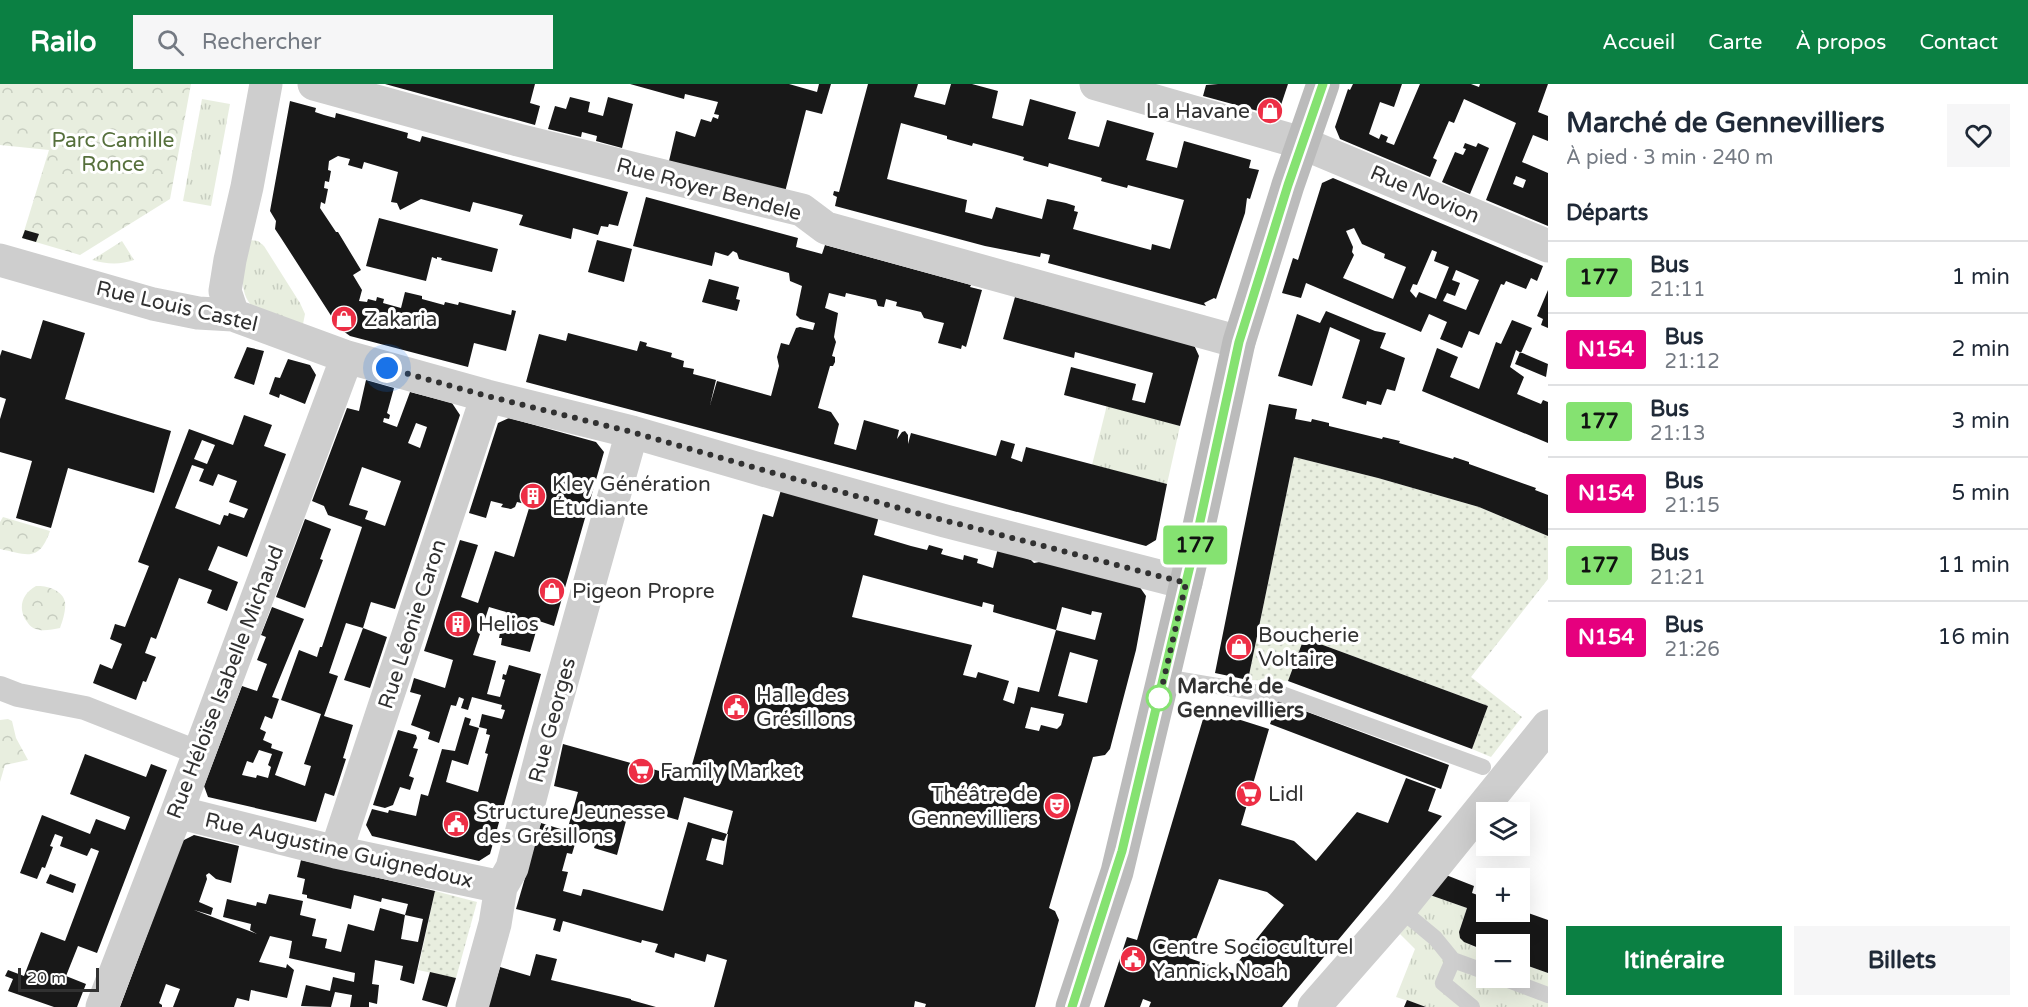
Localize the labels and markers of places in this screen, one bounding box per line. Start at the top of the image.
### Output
shop icon: La Havane [1255,96,1285,126]
place label: La Havane [1146,99,1250,124]
shop icon: Zakaria [329,304,359,334]
place label: Zakaria [364,307,437,332]
place label: Kley Génération Étudiante [552,472,711,521]
building icon: Kley Génération Étudiante [518,481,548,511]
shop icon: Pigeon Propre [537,576,567,606]
place label: Pigeon Propre [572,579,715,604]
building icon: Helios [443,609,473,639]
place label: Helios [478,612,539,637]
place label: Boucherie Voltaire [1258,623,1359,672]
shop icon: Boucherie Voltaire [1224,632,1254,662]
place label: Marché de Gennevilliers [1177,674,1304,723]
place label: Halle des Grésillons [756,683,853,732]
marker: Marché de Gennevilliers [1146,685,1172,711]
public building icon: Halle des Grésillons [721,692,751,722]
supermarket icon: Family Market [626,756,656,786]
place label: Family Market [660,759,801,784]
supermarket icon: Lidl [1234,779,1264,809]
place label: Théâtre de Gennevilliers [911,782,1038,831]
place label: Lidl [1268,782,1304,807]
theatre icon: Théâtre de Gennevilliers [1042,791,1072,821]
place label: Structure Jeunesse des Grésillons [476,800,666,849]
public building icon: Structure Jeunesse des Grésillons [441,809,471,839]
place label: Centre Socioculturel Yannick Noah [1152,935,1354,984]
public building icon: Centre Socioculturel Yannick Noah [1118,944,1148,974]

